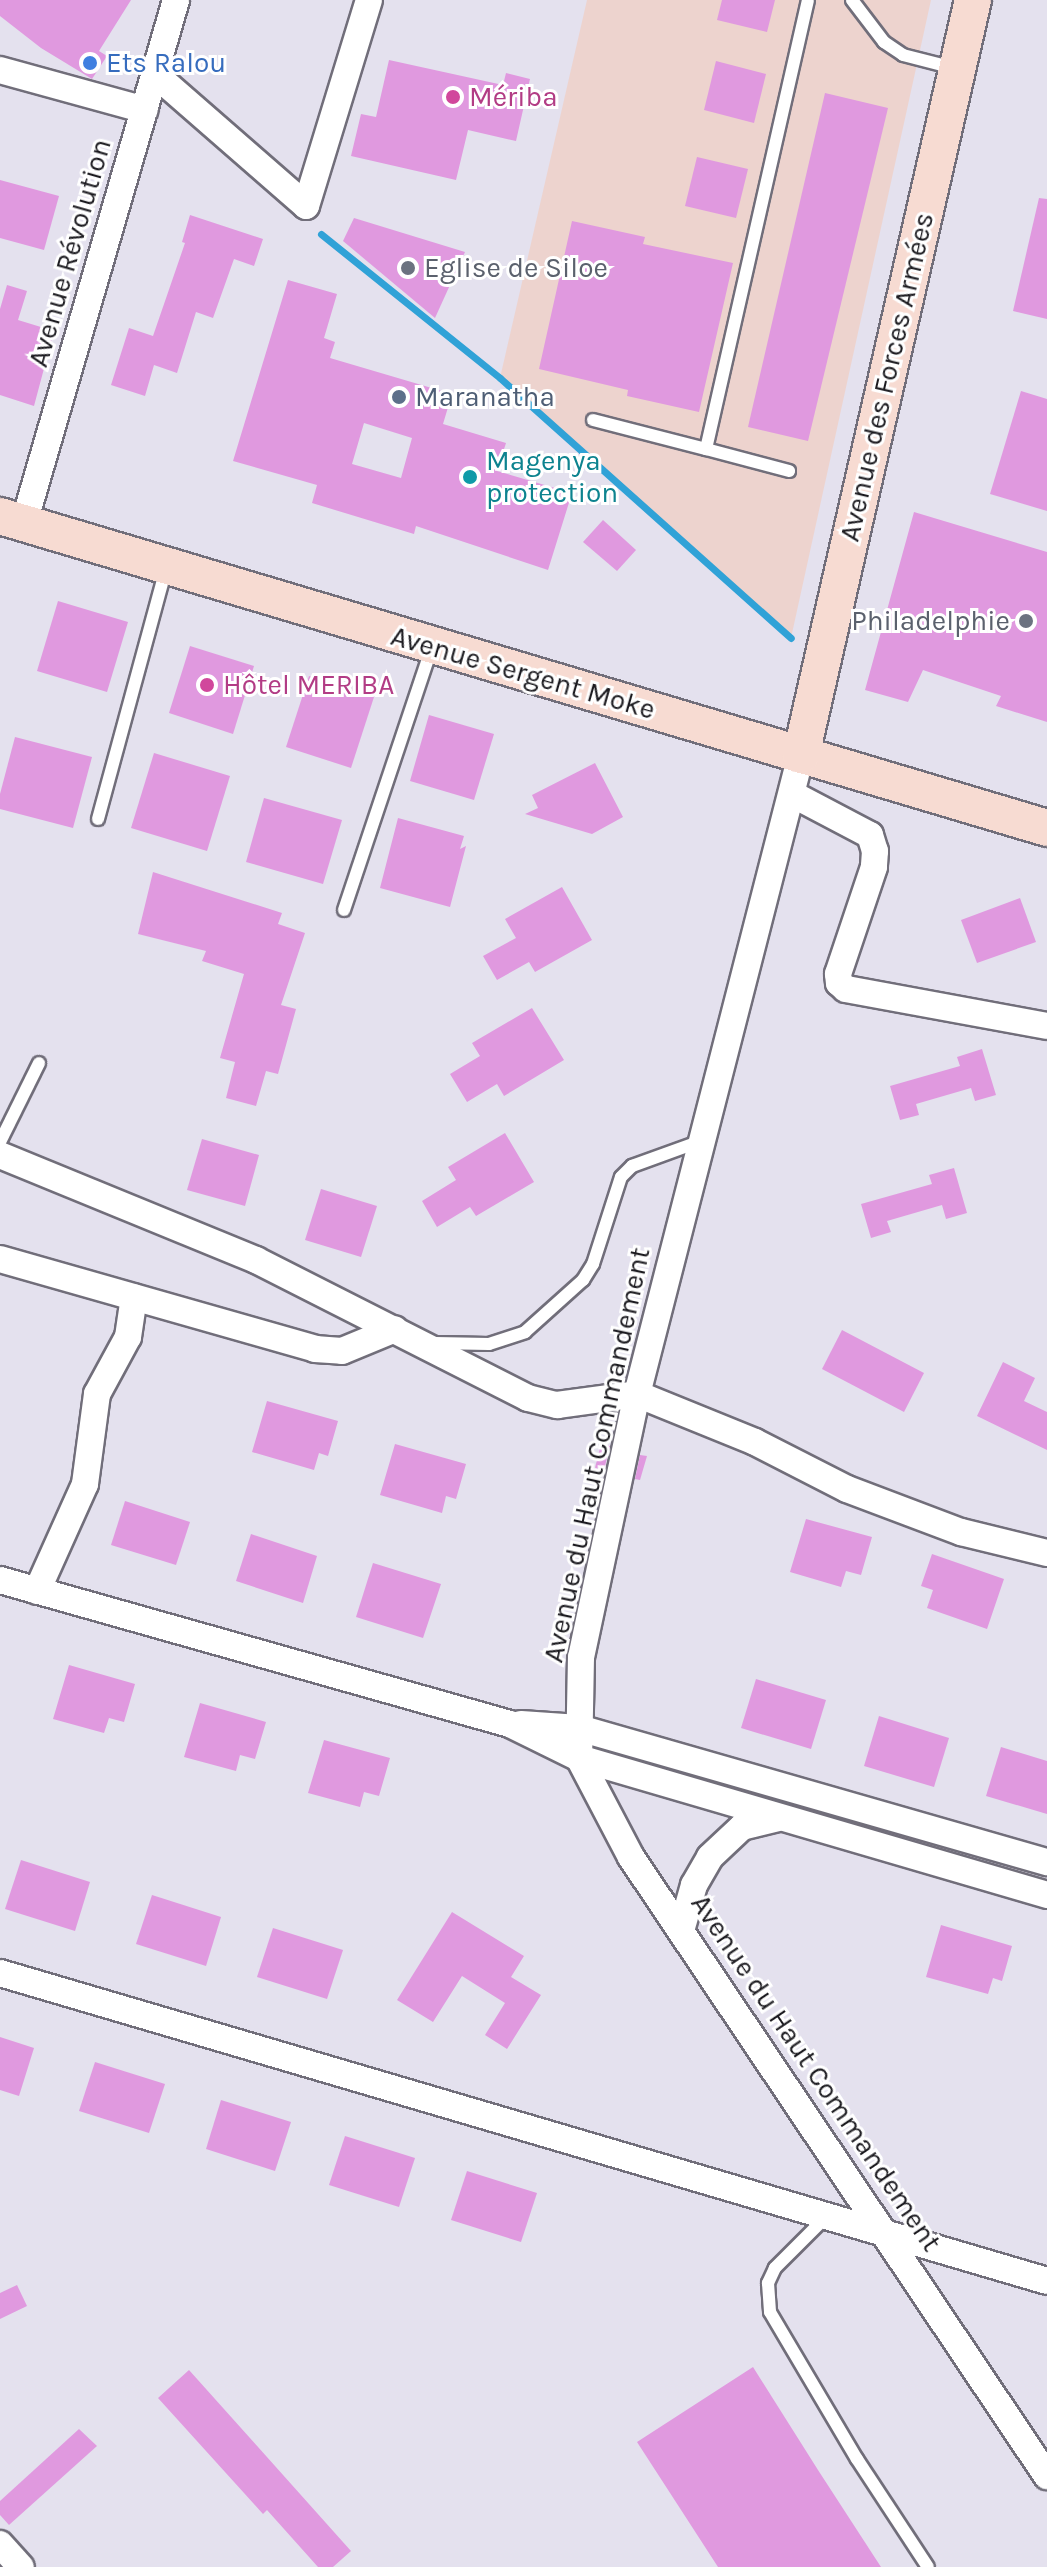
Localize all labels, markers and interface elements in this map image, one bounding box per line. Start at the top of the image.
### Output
place label: Ets Ralou [106,46,226,80]
marker: Ets Ralou [81,54,99,72]
place label: Mériba [469,80,558,114]
marker: Mériba [444,88,462,106]
street label: Avenue Révolution [21,135,119,371]
street label: Avenue des Forces Armées [833,209,941,545]
place label: Eglise de Siloe [424,251,608,285]
marker: Eglise de Siloe [399,259,417,277]
place label: Maranatha [415,380,555,414]
marker: Maranatha [390,388,408,406]
place label: Magenya protection [486,444,618,510]
marker: Magenya protection [461,468,479,486]
place label: Philadelphie [851,604,1010,638]
marker: Philadelphie [1017,612,1035,630]
street label: Avenue Sergent Moke [387,619,659,727]
place label: Hôtel MERIBA [223,668,394,702]
marker: Hôtel MERIBA [198,676,216,694]
street label: Avenue du Haut Commandement [537,1244,657,1666]
street label: Avenue du Haut Commandement [684,1888,948,2258]

